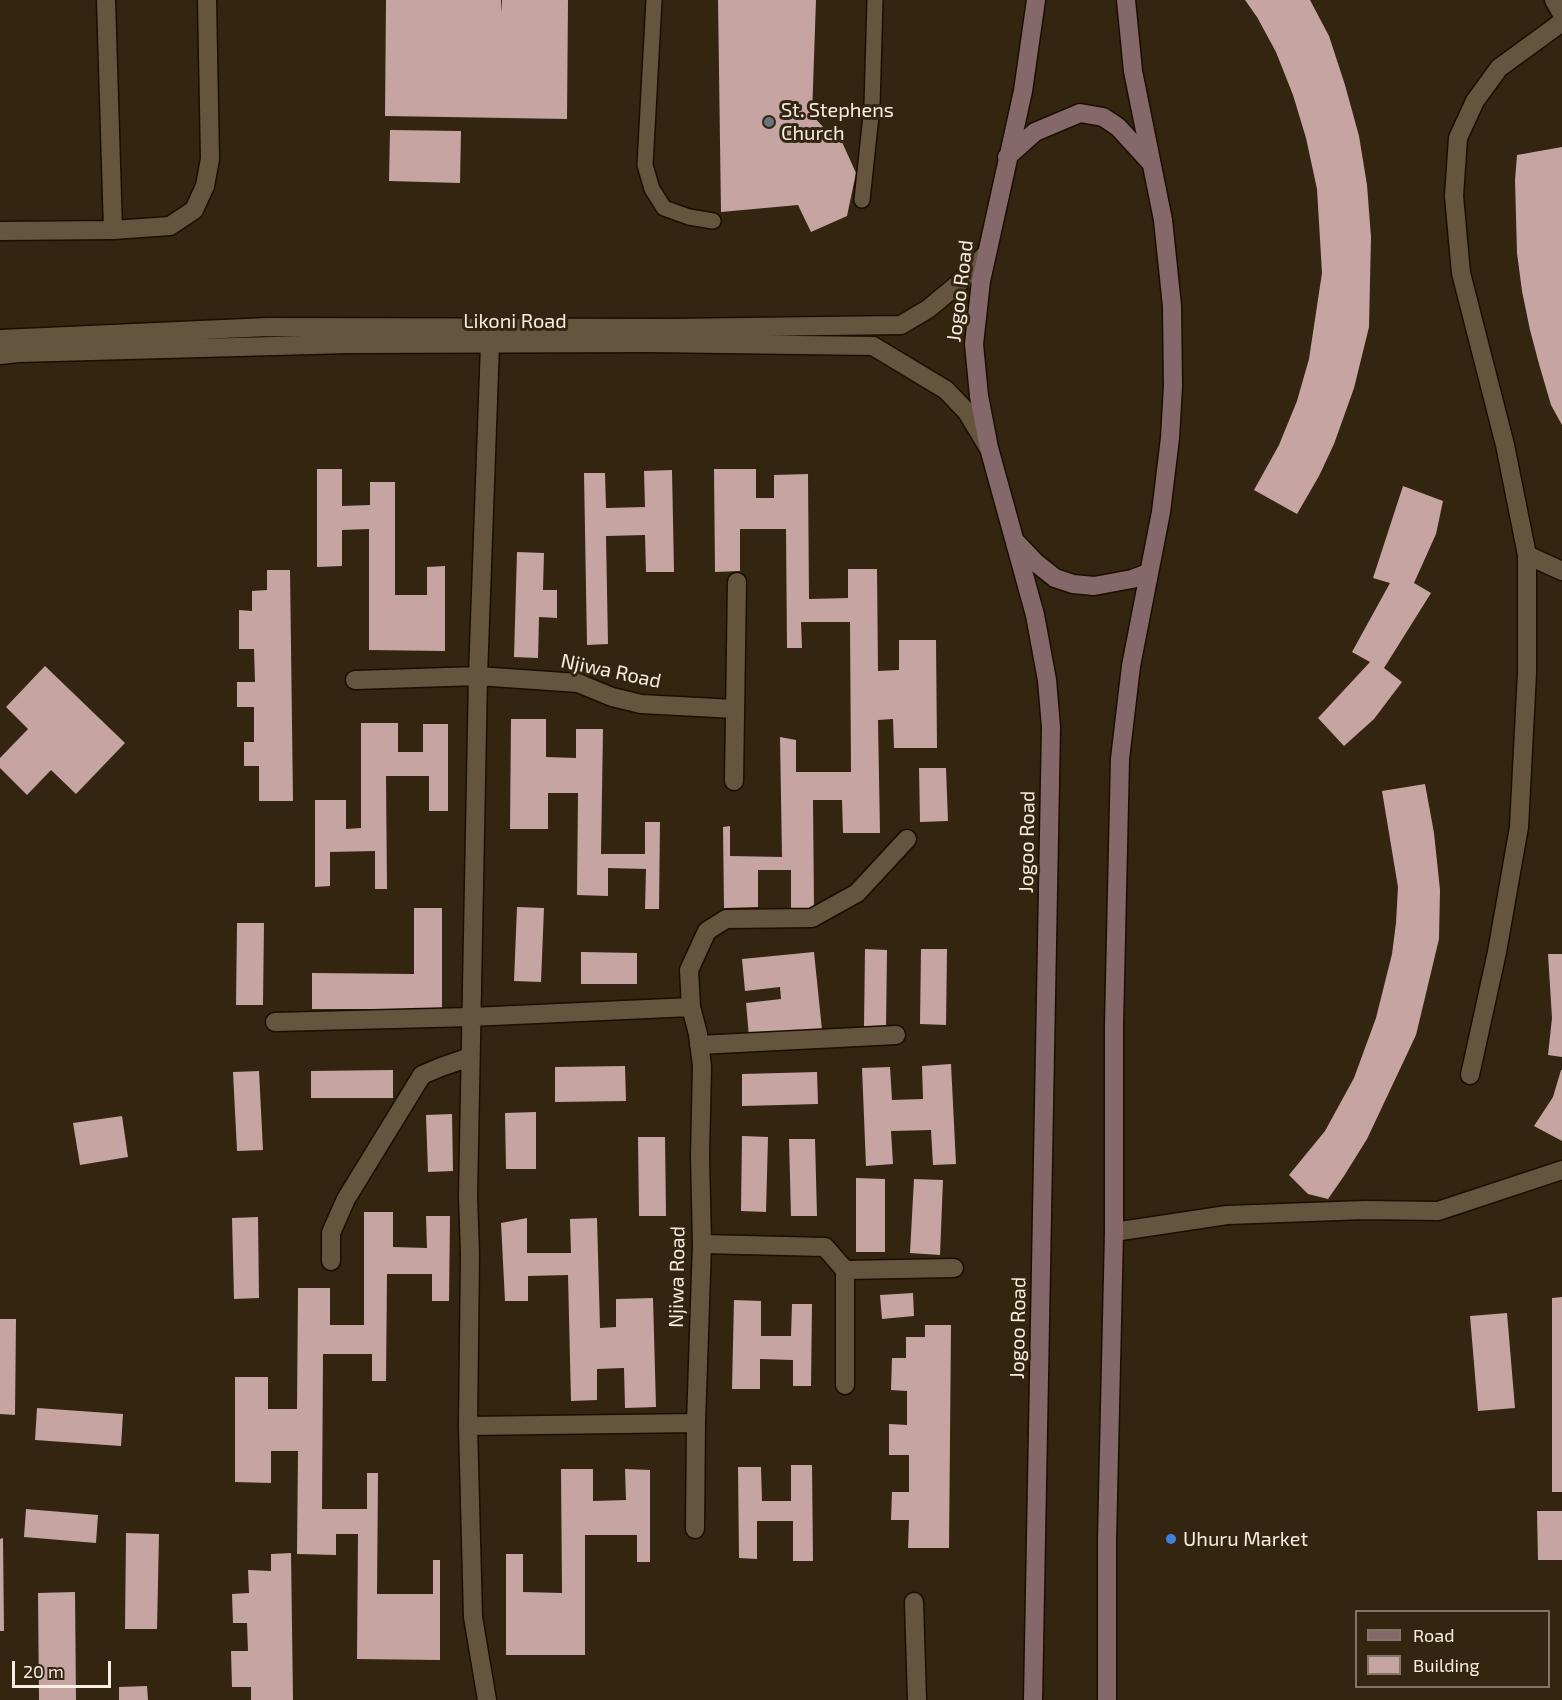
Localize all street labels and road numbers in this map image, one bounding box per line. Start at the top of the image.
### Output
street label: Jogoo Road [942,239,978,343]
street label: Likoni Road [463,309,567,333]
street label: Njiwa Road [559,649,663,693]
street label: Jogoo Road [1014,791,1040,893]
street label: Njiwa Road [664,1226,690,1328]
street label: Jogoo Road [1005,1277,1031,1379]

